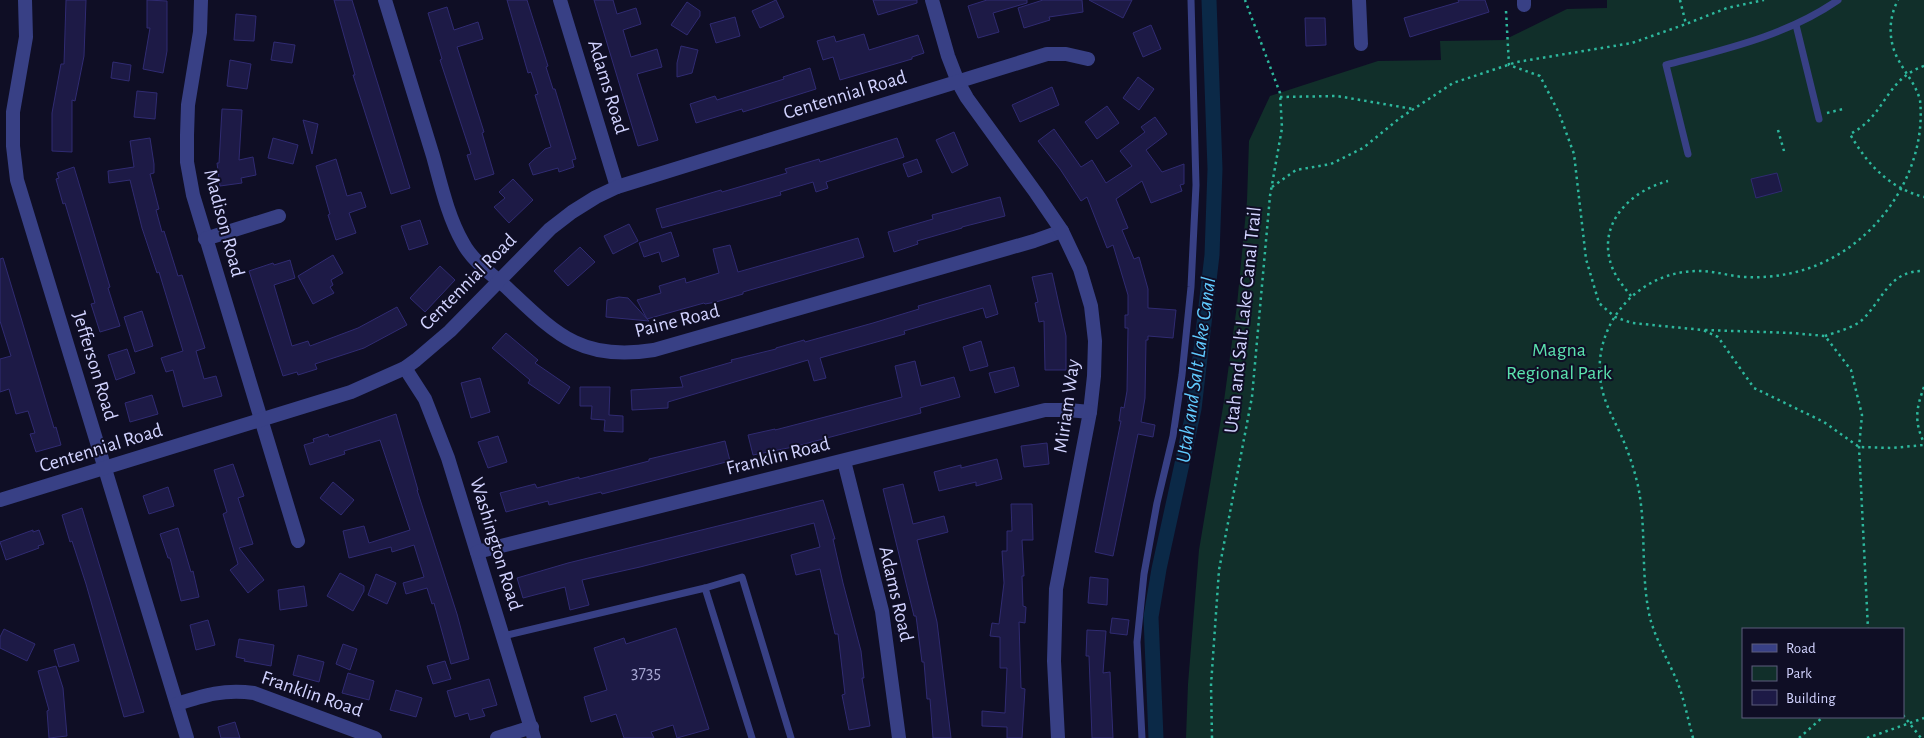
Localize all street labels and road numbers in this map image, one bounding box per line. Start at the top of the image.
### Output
street label: Adams Road [584,38,632,136]
street label: Centennial Road [781,67,909,123]
street label: Madison Road [200,167,248,279]
street label: Utah and Salt Lake Canal Trail [1221,206,1265,434]
street label: Centennial Road [416,230,520,334]
street label: Paine Road [633,301,721,341]
street label: Jefferson Road [69,309,121,423]
street label: Miriam Way [1051,357,1084,454]
street label: Centennial Road [37,420,165,476]
street label: Franklin Road [724,433,832,479]
street label: Washington Road [466,475,526,613]
street label: Adams Road [875,544,917,644]
street label: Franklin Road [259,667,365,721]

